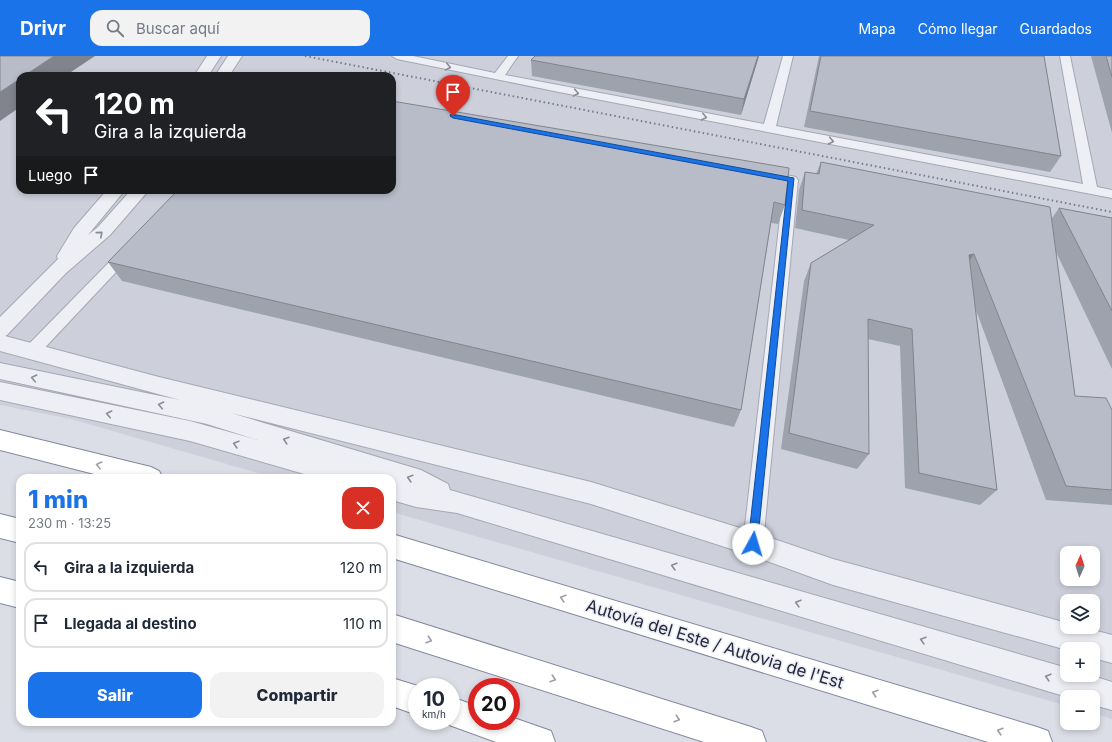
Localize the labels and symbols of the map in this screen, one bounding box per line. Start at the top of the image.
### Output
one-way arrow [445,62,452,70]
pin [436,75,470,116]
one-way arrow [573,88,579,96]
one-way arrow [700,112,707,121]
one-way arrow [828,136,834,145]
one-way arrow [95,232,103,239]
one-way arrow [31,374,37,382]
one-way arrow [158,402,164,410]
one-way arrow [106,411,112,419]
one-way arrow [283,436,290,445]
one-way arrow [232,440,239,449]
one-way arrow [96,461,103,470]
one-way arrow [407,474,414,483]
position arrow [732,523,774,565]
north arrow [1060,546,1100,586]
one-way arrow [671,562,678,571]
one-way arrow [560,594,567,603]
street label: Autovía del Este / Autovia de l'Est [584,595,847,693]
one-way arrow [795,599,802,608]
one-way arrow [426,635,433,644]
one-way arrow [920,636,927,645]
one-way arrow [1044,673,1051,682]
one-way arrow [549,674,556,683]
speed limit sign: 20 [468,678,520,730]
one-way arrow [872,689,879,698]
one-way arrow [673,714,680,722]
one-way arrow [996,727,1003,736]

